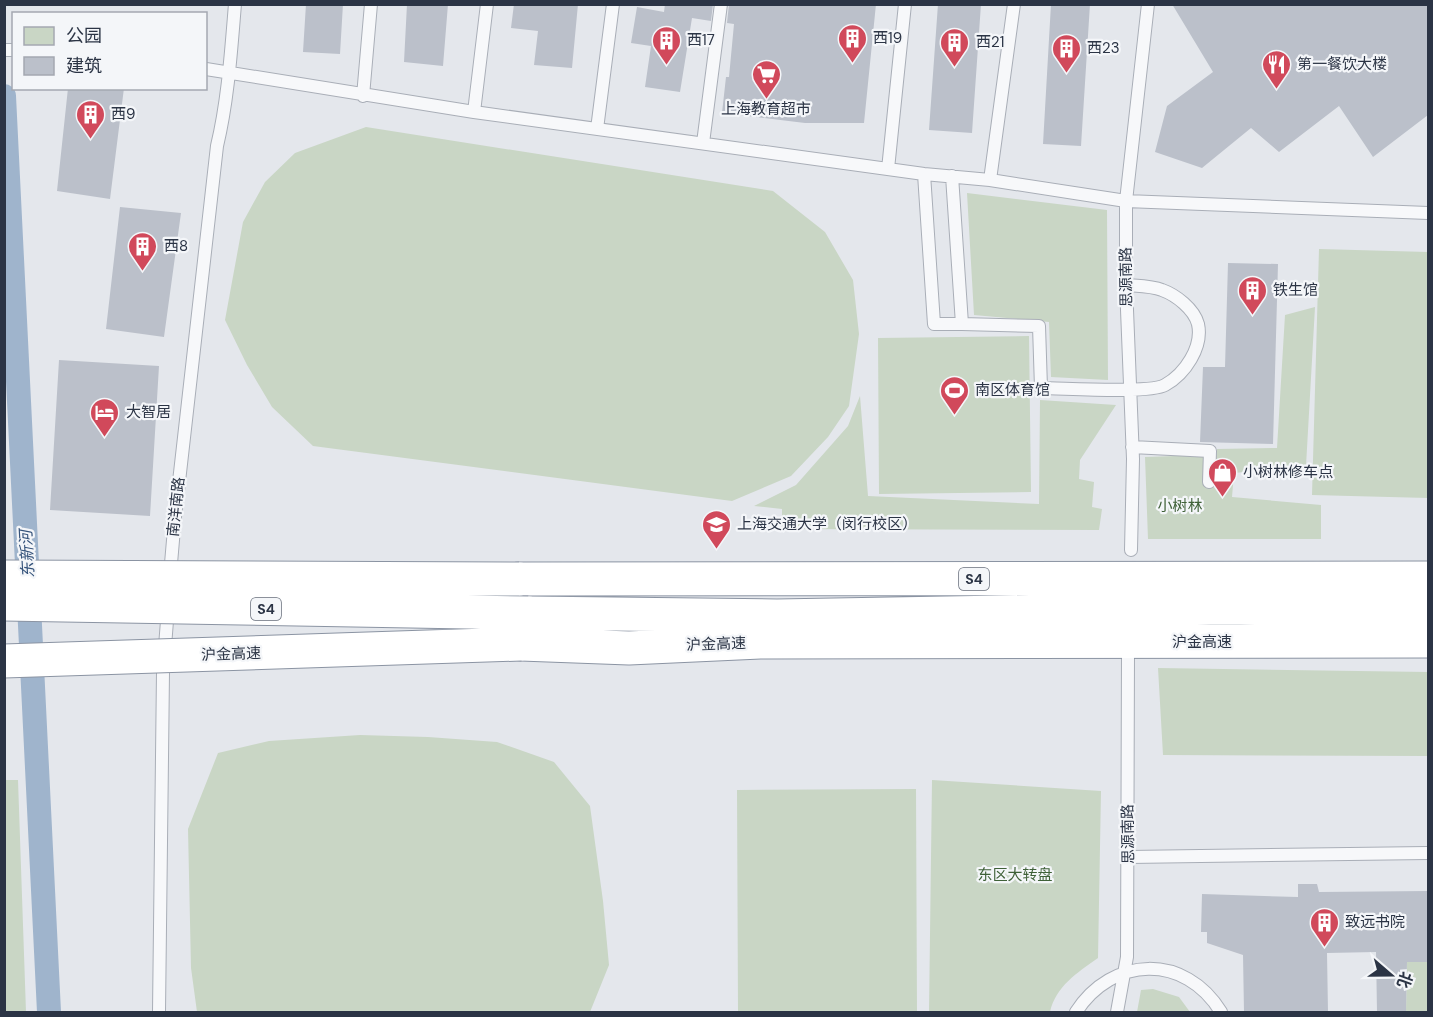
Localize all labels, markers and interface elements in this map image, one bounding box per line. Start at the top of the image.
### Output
legend [12,12,207,90]
building icon: 西19 [836,22,868,64]
text: 公园 [66,24,102,48]
building icon: 西17 [650,24,682,66]
building icon: 西21 [939,26,971,68]
place label: 西19 [873,28,902,48]
place label: 西17 [687,30,715,50]
place label: 西21 [976,32,1004,52]
building icon: 西23 [1050,32,1082,74]
place label: 西23 [1087,38,1120,58]
restaurant icon: 第一餐饮大楼 [1260,48,1292,90]
text: 建筑 [66,54,102,78]
place label: 第一餐饮大楼 [1297,54,1387,74]
supermarket icon: 上海教育超市 [750,58,782,100]
building icon: 西9 [74,98,106,140]
place label: 上海教育超市 [721,99,811,119]
place label: 西9 [111,104,135,124]
building icon: 西8 [127,230,159,272]
place label: 西8 [164,236,188,256]
street label: 思源南路 [1115,247,1137,307]
building icon: 铁生馆 [1236,274,1268,316]
place label: 铁生馆 [1273,280,1318,300]
sports icon: 南区体育馆 [938,374,970,416]
place label: 南区体育馆 [975,380,1050,400]
hotel icon: 大智居 [89,396,121,438]
place label: 大智居 [126,402,171,422]
shop icon: 小树林修车点 [1206,456,1238,498]
place label: 小树林修车点 [1243,462,1333,482]
street label: 南洋南路 [163,476,189,538]
park label: 小树林 [1157,496,1203,516]
school or university icon: 上海交通大学（闵行校区） [700,508,732,550]
place label: 上海交通大学（闵行校区） [737,514,917,534]
water label: 东新河 [15,526,39,579]
road number: S4 [959,568,989,590]
road number: S4 [251,598,281,620]
street label: 沪金高速 [1172,632,1232,652]
street label: 沪金高速 [686,633,746,655]
street label: 沪金高速 [201,643,261,665]
street label: 思源南路 [1117,804,1139,864]
park label: 东区大转盘 [977,865,1053,885]
building icon: 致远书院 [1308,906,1340,948]
place label: 致远书院 [1345,912,1405,932]
north arrow [1361,945,1421,1005]
text: 北 [1392,969,1417,991]

